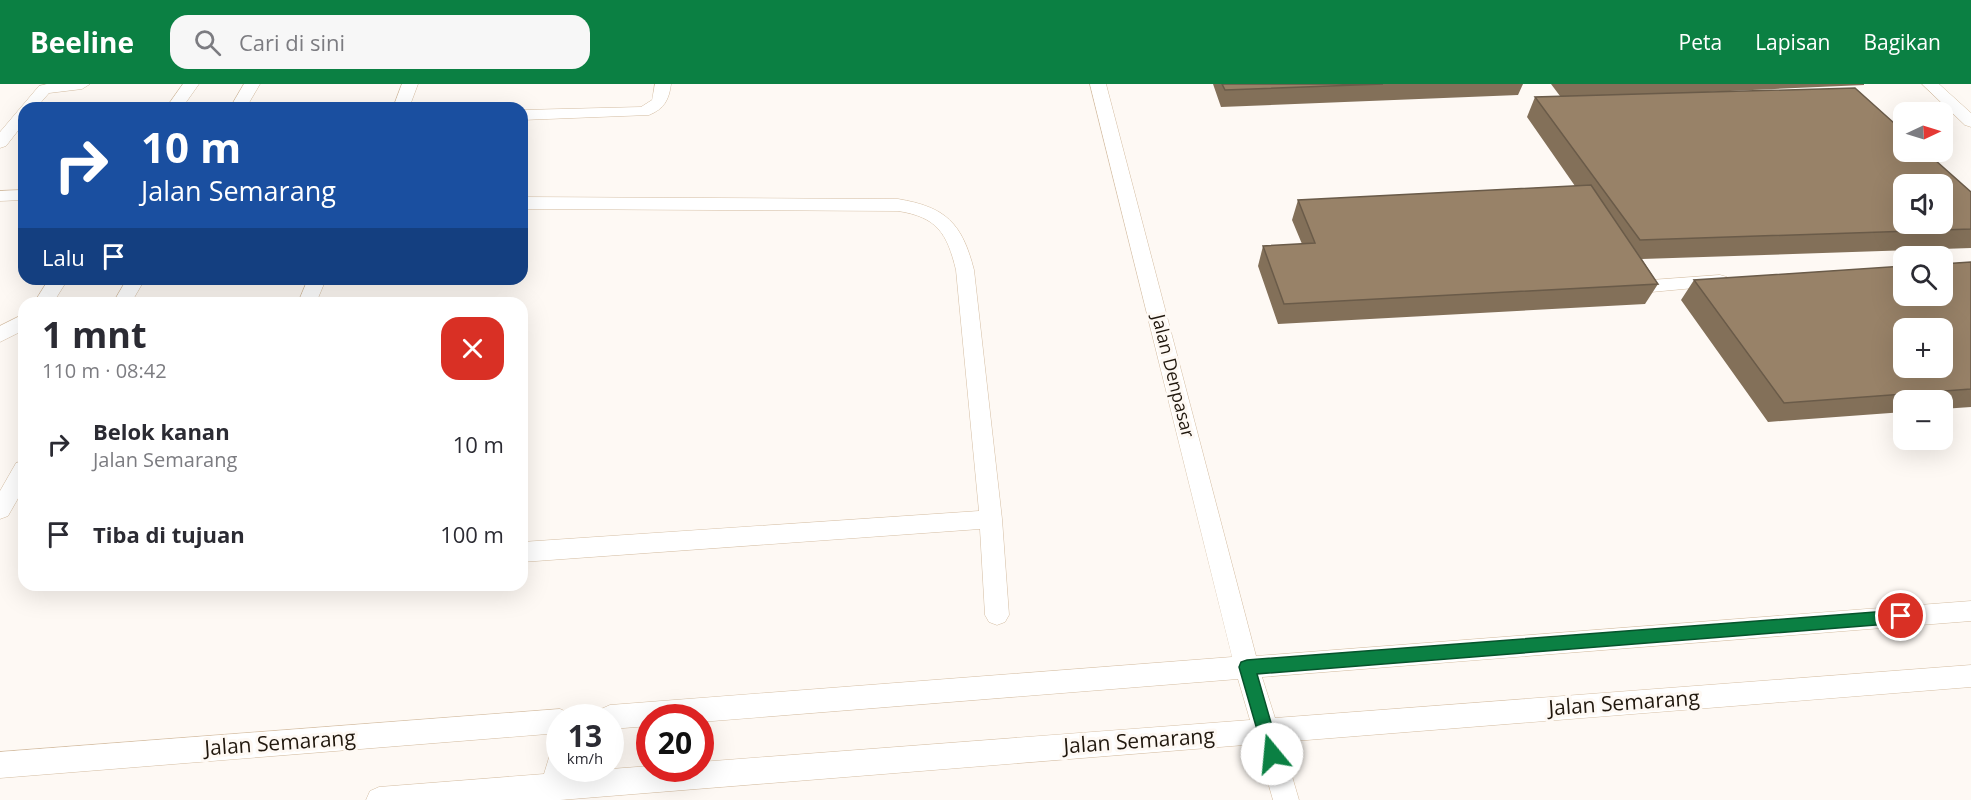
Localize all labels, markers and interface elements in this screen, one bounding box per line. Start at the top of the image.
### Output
search box [170,15,590,69]
text: Beeline [30,23,134,61]
icon: search [191,26,224,59]
text: Cari di sini [239,27,345,57]
text: Peta [1679,28,1722,56]
text: Lapisan [1755,28,1830,56]
text: Bagikan [1863,28,1941,56]
north arrow [1893,102,1953,162]
map controls [1893,102,1953,450]
text: 10 m [141,118,241,175]
icon: right [42,126,120,204]
text: Jalan Semarang [141,172,336,209]
button: sound [1893,174,1953,234]
icon: arrive [97,240,130,273]
text: Lalu [42,242,85,272]
button: search [1893,246,1953,306]
text: 1 mnt [42,310,147,359]
street label: Jalan Denpasar [1147,310,1201,441]
button: close [441,317,504,380]
button: + [1893,318,1953,378]
text: 110 m · 08:42 [42,357,167,384]
button: − [1893,390,1953,450]
text: Belok kanan [93,416,230,446]
icon: right [42,428,75,461]
text: 10 m [453,429,504,459]
text: Jalan Semarang [93,446,237,473]
icon: arrive [42,518,75,551]
text: Tiba di tujuan [93,519,245,549]
text: 100 m [440,519,504,549]
pin [1875,590,1926,641]
icon: arrive [1884,599,1917,632]
street label: Jalan Semarang [1545,683,1701,721]
speed limit sign: 20 [636,704,714,782]
text: 13 [568,715,602,756]
street label: Jalan Semarang [1060,721,1216,759]
position arrow [1240,722,1304,786]
street label: Jalan Semarang [201,723,357,761]
text: km/h [567,748,603,768]

